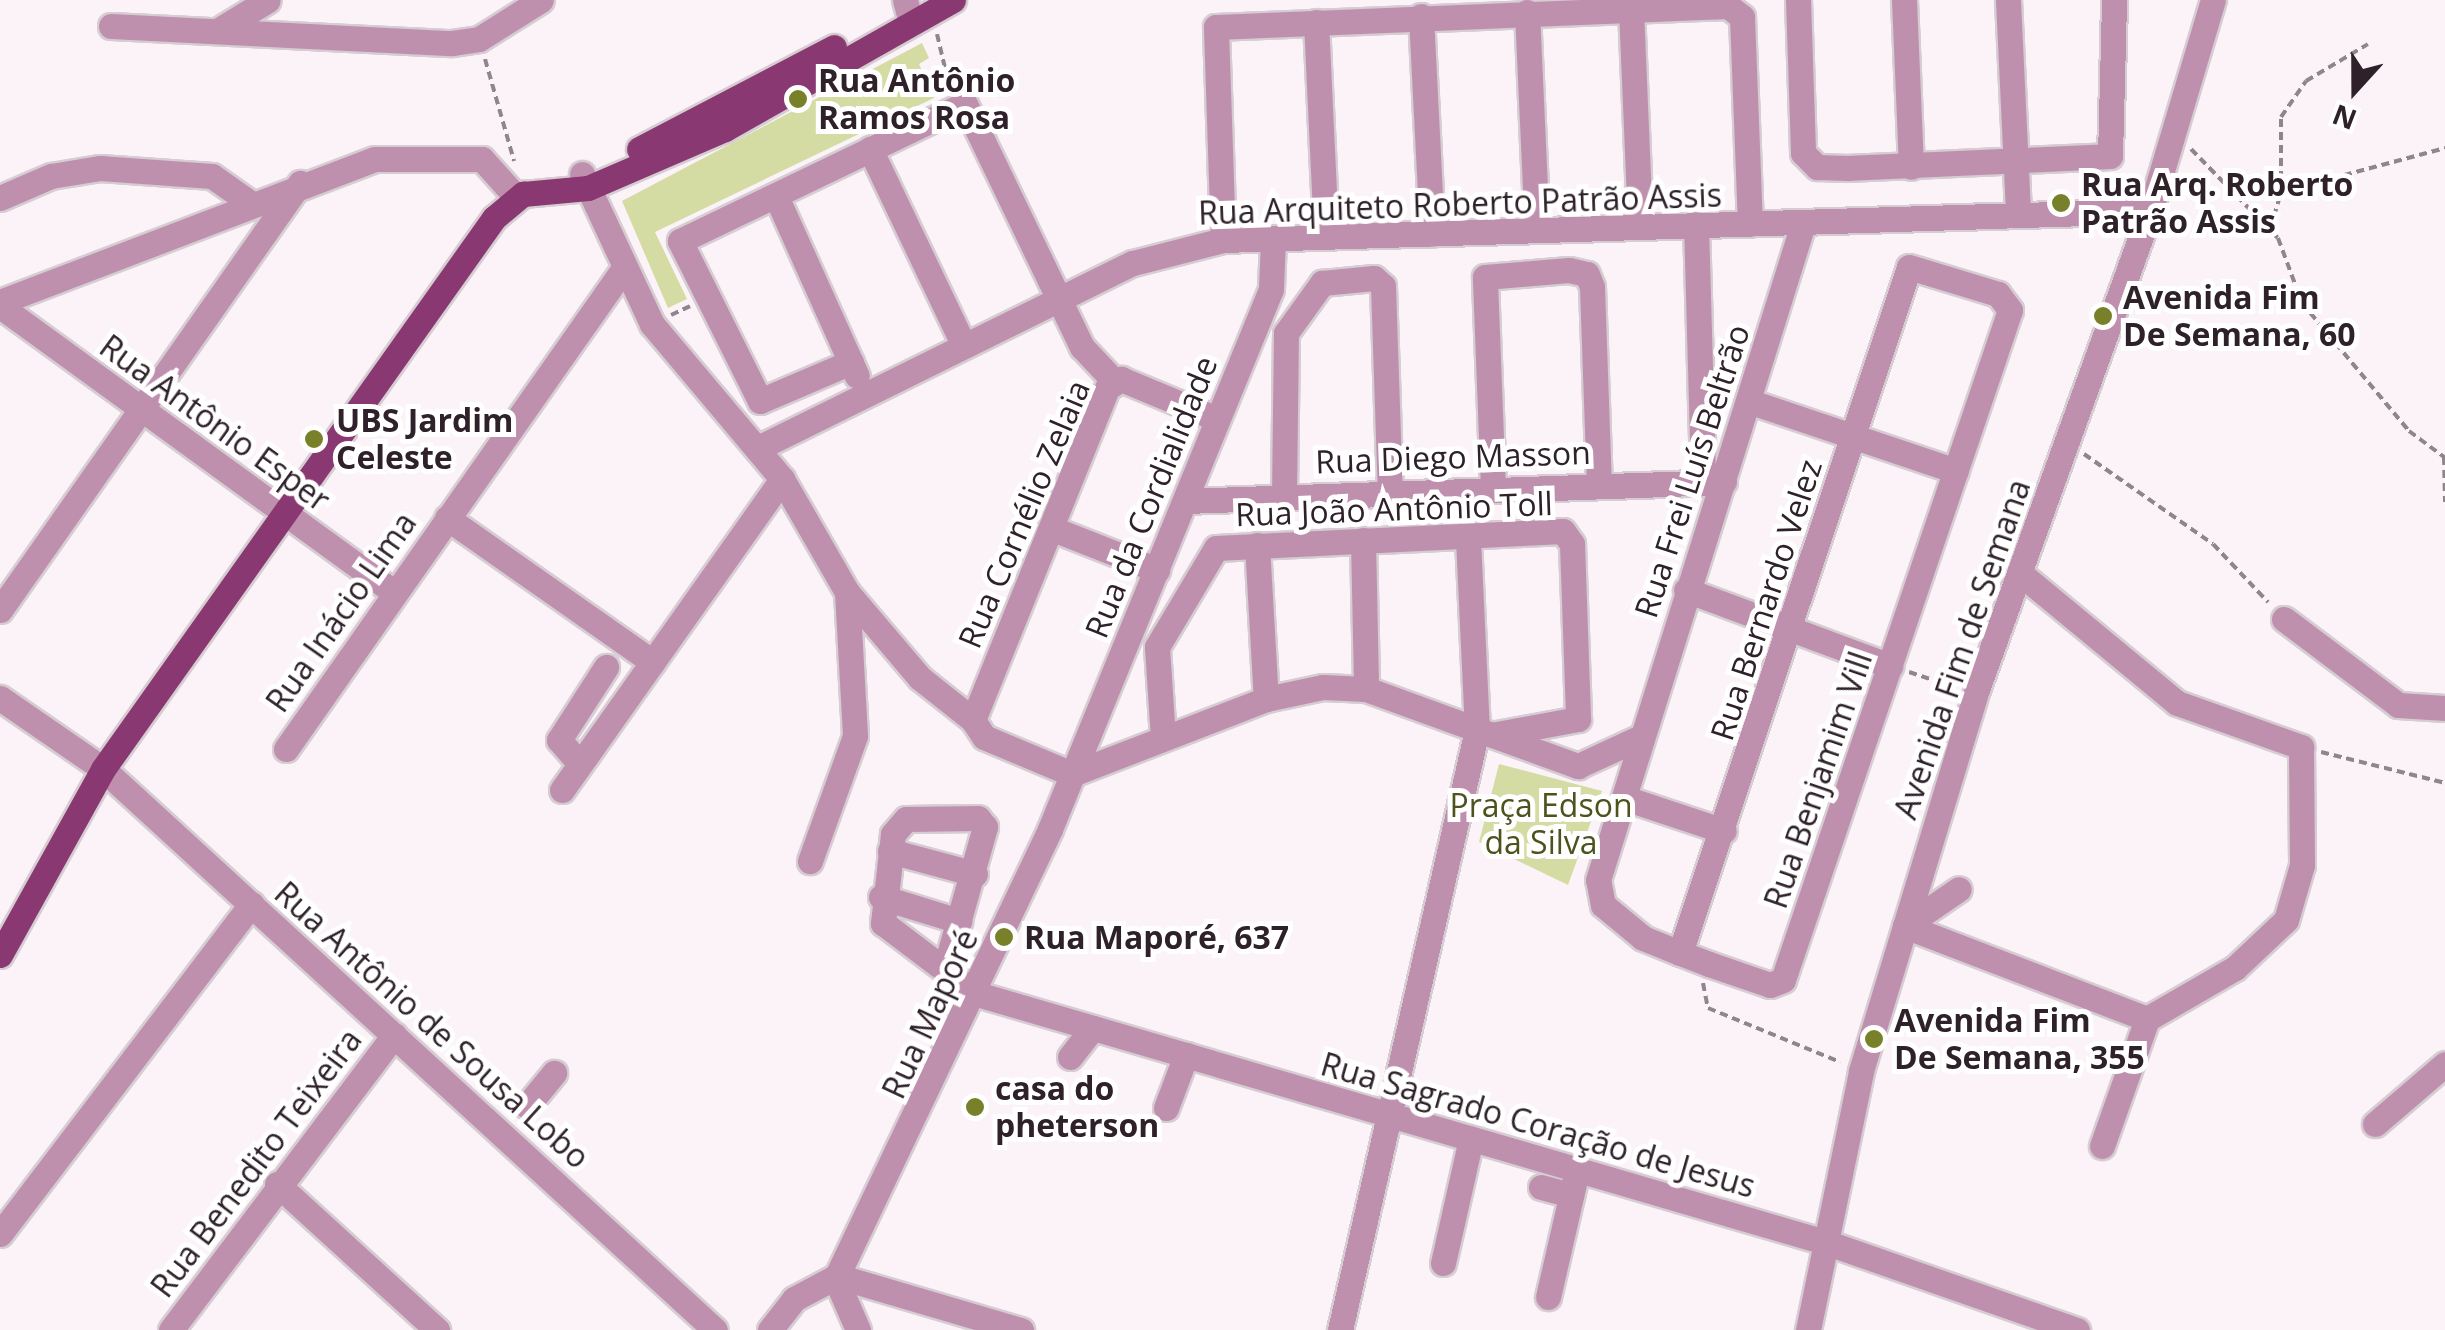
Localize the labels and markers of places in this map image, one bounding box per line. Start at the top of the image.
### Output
place label: Rua Antônio Ramos Rosa [818,62,1015,137]
marker: Rua Antônio Ramos Rosa [787,88,809,110]
place label: Rua Arq. Roberto Patrão Assis [2081,166,2353,241]
marker: Rua Arq. Roberto Patrão Assis [2050,192,2072,214]
place label: Avenida Fim De Semana, 60 [2123,279,2356,354]
marker: Avenida Fim De Semana, 60 [2092,305,2114,327]
place label: UBS Jardim Celeste [336,402,514,477]
marker: UBS Jardim Celeste [301,426,327,452]
place label: Rua Maporé, 637 [1024,918,1289,956]
marker: Rua Maporé, 637 [993,926,1015,948]
place label: Avenida Fim De Semana, 355 [1894,1002,2145,1077]
marker: Avenida Fim De Semana, 355 [1863,1028,1885,1050]
place label: casa do pheterson [995,1070,1159,1145]
marker: casa do pheterson [964,1096,986,1118]

